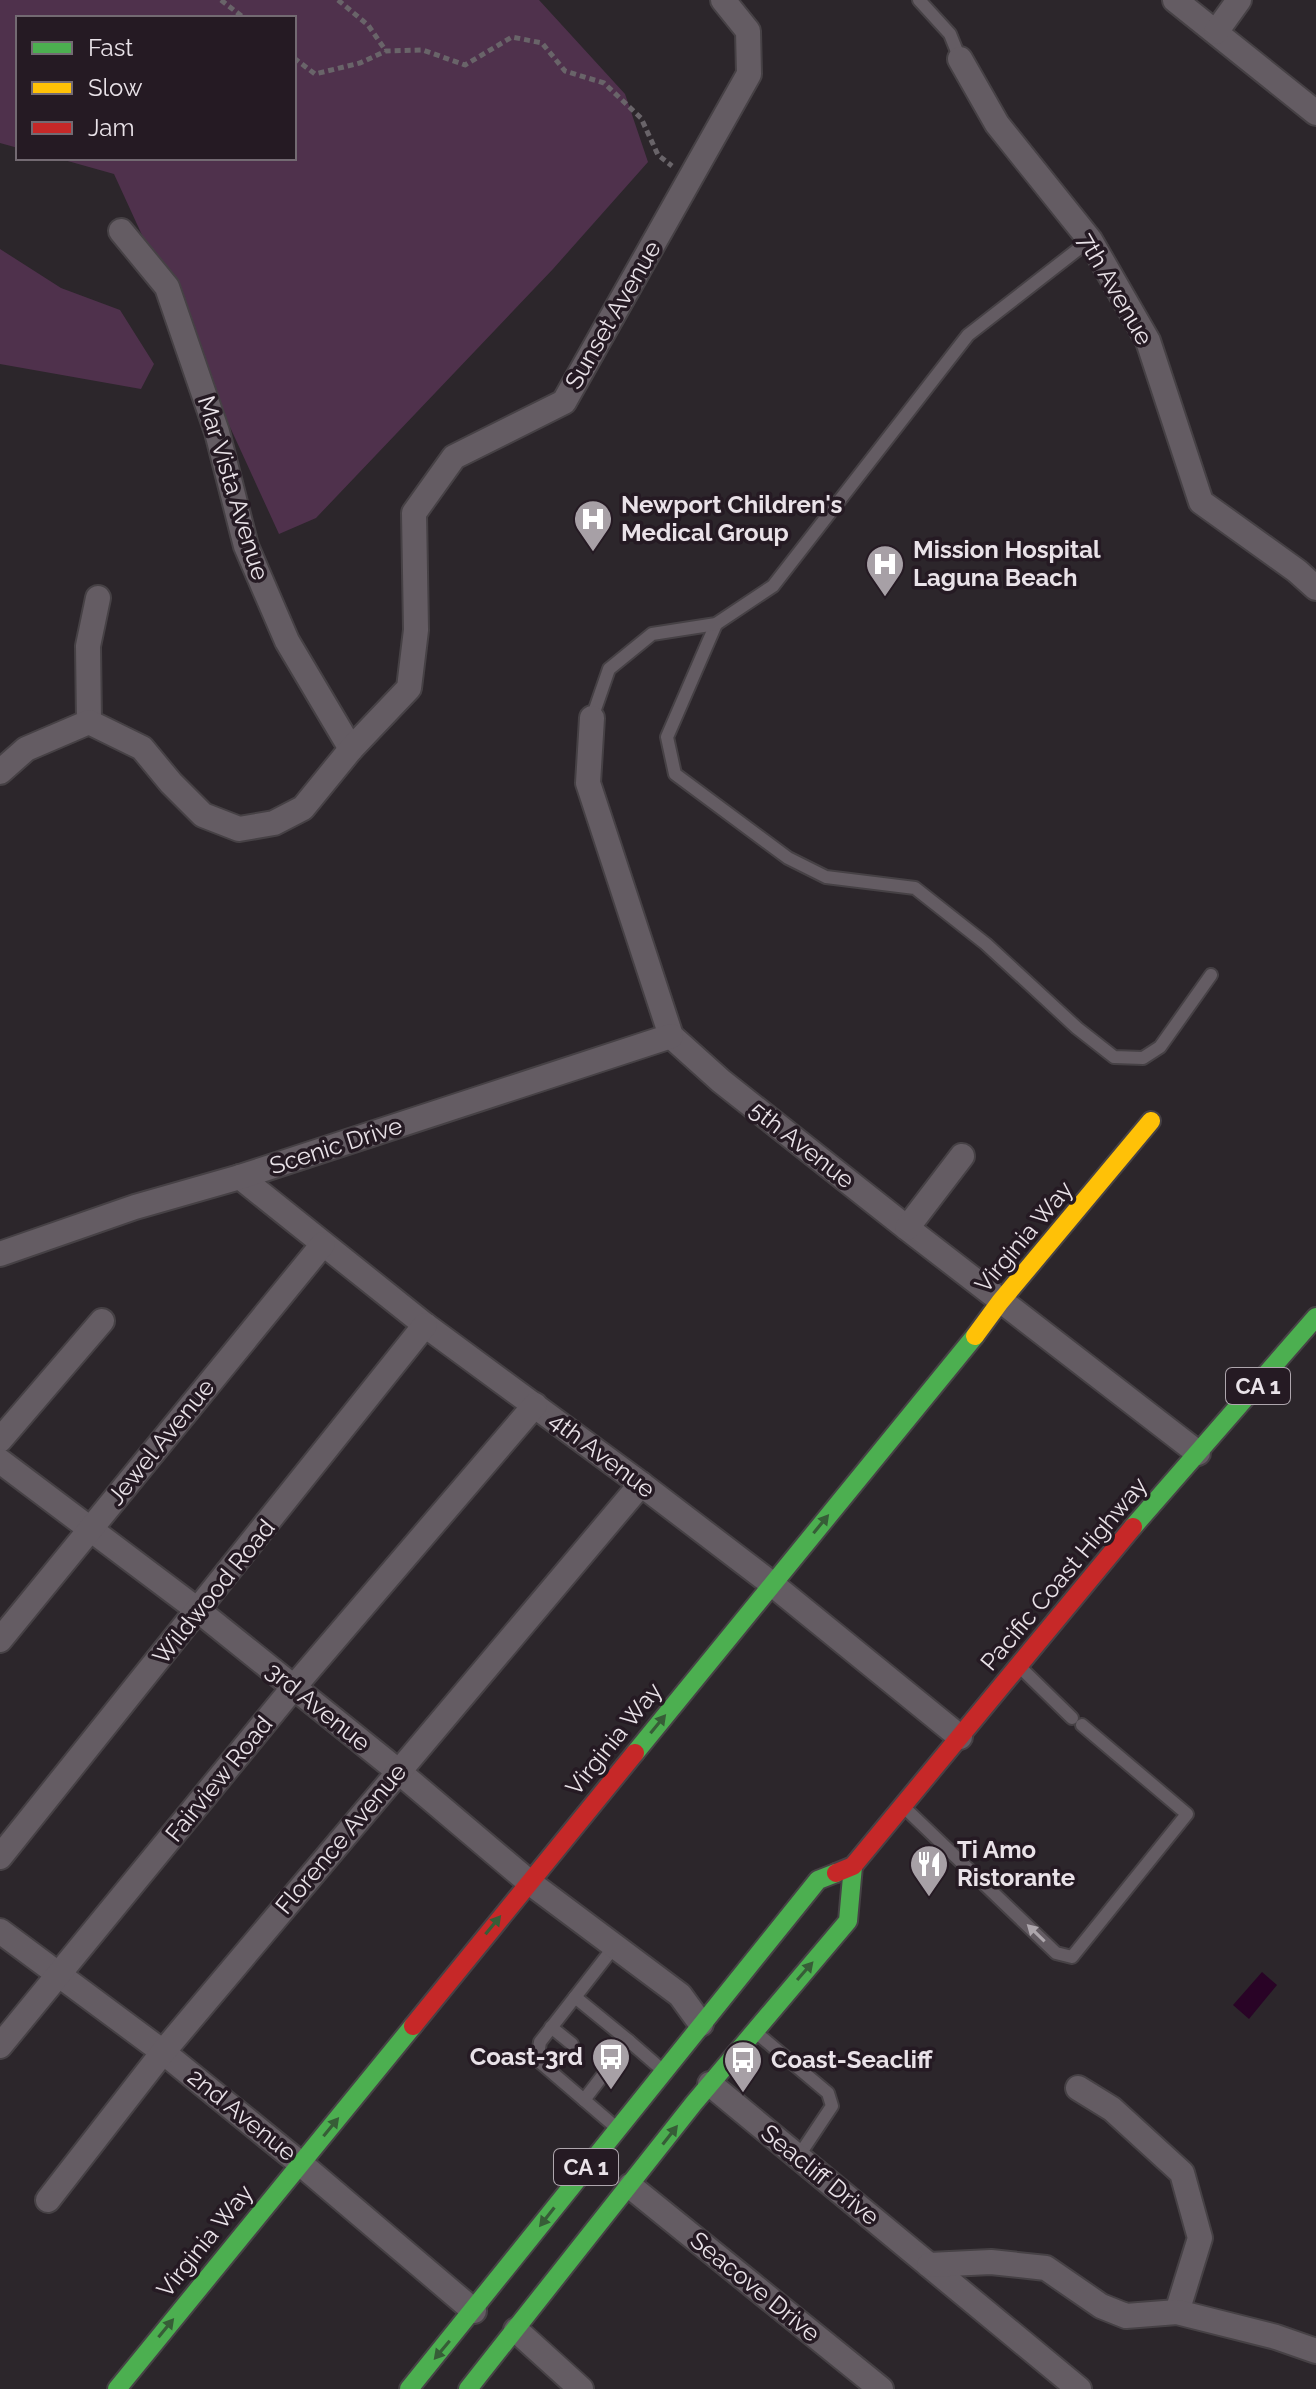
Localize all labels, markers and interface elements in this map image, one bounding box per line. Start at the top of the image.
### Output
legend [16,16,296,160]
text: Fast [88,33,133,62]
text: Slow [88,73,143,102]
text: Jam [88,113,134,142]
street label: 7th Avenue [1072,228,1159,350]
street label: Sunset Avenue [559,236,667,394]
street label: Mar Vista Avenue [192,392,275,583]
place label: Newport Children's Medical Group [621,490,843,547]
hospital icon: Newport Children's Medical Group [572,498,614,553]
place label: Mission Hospital Laguna Beach [913,535,1101,592]
hospital icon: Mission Hospital Laguna Beach [864,543,906,598]
street label: 5th Avenue [744,1095,860,1194]
street label: Scenic Drive [266,1110,406,1181]
street label: Virginia Way [969,1175,1079,1298]
road number: CA 1 [1226,1368,1290,1404]
street label: Jewel Avenue [101,1373,220,1511]
street label: 4th Avenue [544,1405,661,1504]
street label: Pacific Coast Highway [974,1471,1153,1676]
street label: Wildwood Road [146,1513,281,1670]
one-way arrow [812,1514,829,1534]
street label: 3rd Avenue [260,1656,376,1757]
street label: Virginia Way [559,1676,668,1801]
street label: Fairview Road [159,1710,278,1848]
one-way arrow [649,1714,666,1734]
street label: Florence Avenue [269,1757,412,1920]
place label: Ti Amo Ristorante [957,1835,1075,1892]
restaurant icon: Ti Amo Ristorante [908,1843,950,1898]
one-way arrow [485,1915,501,1935]
one-way arrow [1026,1925,1045,1943]
one-way arrow [796,1962,813,1982]
bus stop icon: Coast-3rd [590,2036,632,2091]
bus stop icon: Coast-Seacliff [722,2039,764,2094]
place label: Coast-3rd [470,2042,583,2071]
place label: Coast-Seacliff [771,2045,933,2074]
street label: 2nd Avenue [182,2062,302,2167]
one-way arrow [322,2117,338,2137]
street label: Seacliff Drive [755,2118,885,2231]
one-way arrow [661,2125,677,2145]
road number: CA 1 [554,2149,618,2185]
street label: Virginia Way [150,2178,259,2303]
one-way arrow [540,2207,556,2227]
street label: Seacove Drive [685,2225,826,2348]
one-way arrow [157,2318,173,2338]
one-way arrow [434,2340,451,2360]

